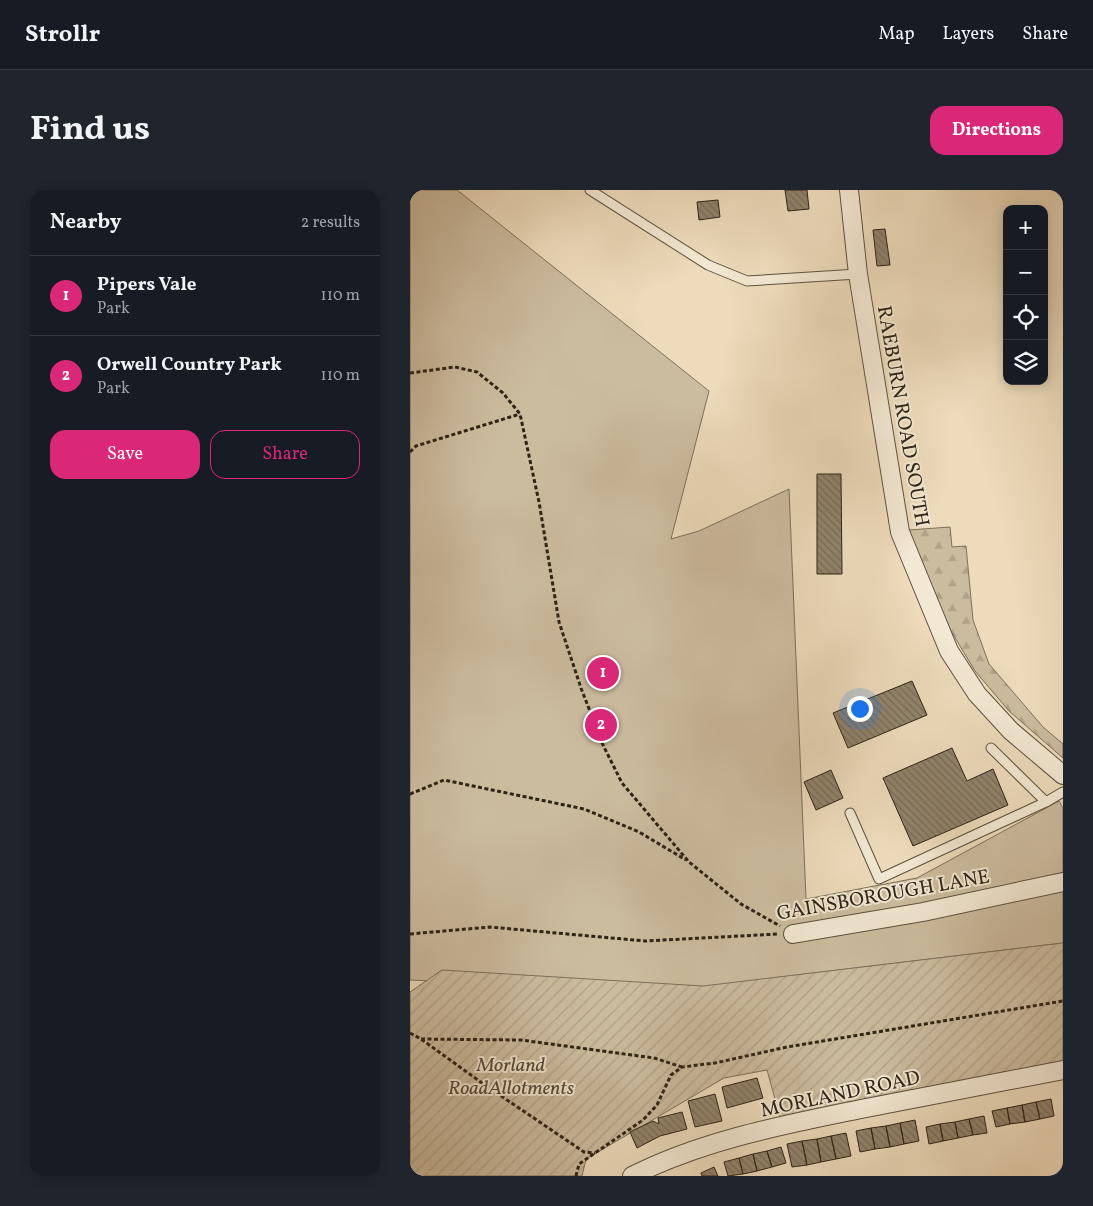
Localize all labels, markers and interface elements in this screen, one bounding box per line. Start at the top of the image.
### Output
text: Strollr [25,18,100,52]
text: Map [878,22,914,47]
text: Layers [942,22,994,47]
text: Share [1022,22,1068,47]
text: Find us [30,106,150,154]
button: Directions [930,106,1063,155]
map controls [1003,205,1048,385]
button: + [1003,205,1048,250]
text: Nearby [50,208,121,237]
text: 2 results [301,212,360,234]
button: − [1003,250,1048,295]
text: Pipers Vale [97,272,197,298]
text: 1 [63,285,69,307]
text: 110 m [321,285,360,307]
button: locate [1003,295,1048,340]
text: Park [97,298,130,320]
street label: RAEBURN ROAD SOUTH [869,303,935,529]
button: layers [1003,340,1048,385]
text: Orwell Country Park [97,352,282,378]
text: 2 [62,365,70,387]
text: 110 m [321,365,360,387]
text: Park [97,378,130,400]
button: Save [50,430,200,479]
button: Share [210,430,360,479]
pin: 1 [587,654,619,692]
your location [847,696,873,722]
pin: 2 [585,706,617,744]
street label: GAINSBOROUGH LANE [775,863,992,928]
park label: Morland RoadAllotments [448,1052,575,1103]
street label: MORLAND ROAD [758,1064,923,1126]

